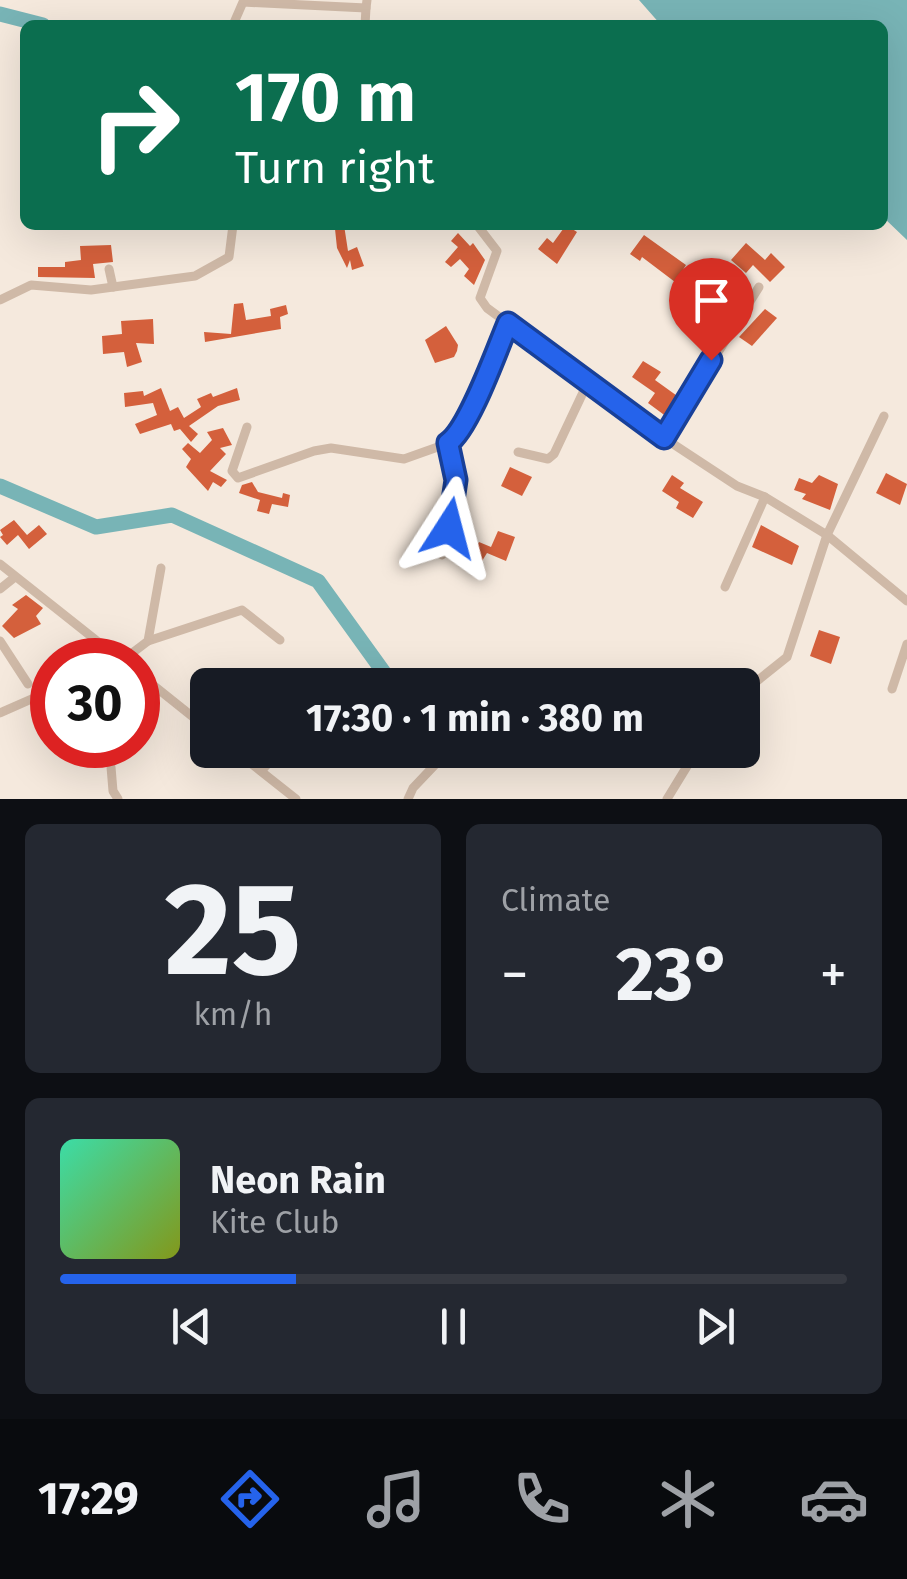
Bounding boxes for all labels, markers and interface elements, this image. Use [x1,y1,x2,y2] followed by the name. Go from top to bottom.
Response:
[235,56,416,140] text: 170 m
[70,60,200,190] icon: right
[235,141,434,195] text: Turn right
[669,258,754,361] pin
[684,273,739,328] icon: arrive
[397,476,501,580] position arrow
[30,638,160,768] speed limit sign: 30
[306,695,644,741] text: 17:30 · 1 min · 380 m
[165,852,301,1008] text: 25
[501,881,610,919] text: Climate
[616,930,732,1020] text: 23°
[501,942,529,1008] text: −
[820,942,847,1008] text: +
[193,995,273,1033] text: km/h
[210,1157,386,1203] text: Neon Rain
[210,1203,339,1241] text: Kite Club
[164,1299,219,1354] icon: previous
[426,1299,481,1354] icon: pause
[688,1299,743,1354] icon: next
[215,1464,285,1534] icon: directions
[361,1464,431,1534] icon: music
[507,1464,577,1534] icon: phone
[653,1464,723,1534] icon: climate
[799,1464,869,1534] icon: car
[38,1472,139,1526] text: 17:29

